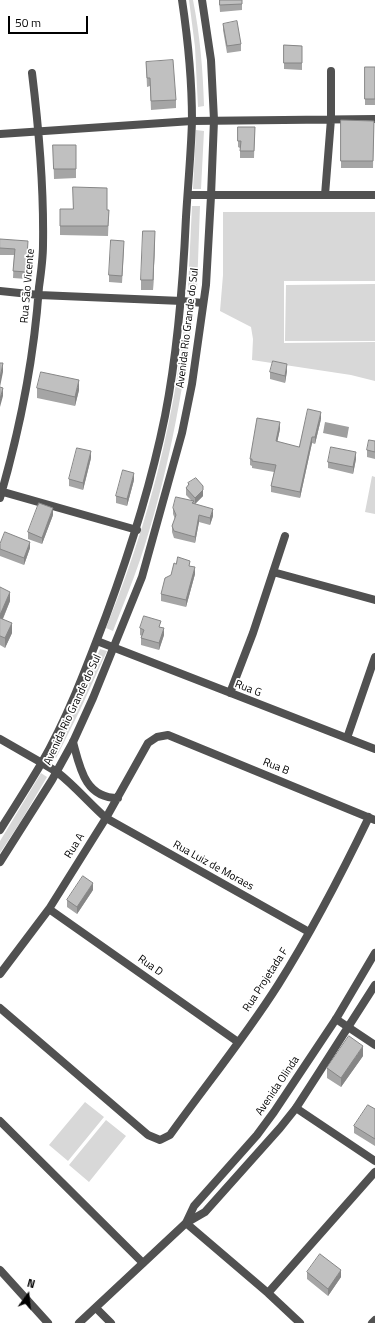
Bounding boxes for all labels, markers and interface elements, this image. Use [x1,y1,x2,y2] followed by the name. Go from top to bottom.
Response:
[10,8,90,34] scale bar
[15,13,41,32] text: 50 m
[18,248,38,324] street label: Rua São Vicente
[174,267,202,389] street label: Avenida Rio Grande do Sul
[41,652,105,768] street label: Avenida Rio Grande do Sul
[233,678,263,700] street label: Rua G
[261,756,291,778] street label: Rua B
[62,831,88,861] street label: Rua A
[170,838,256,894] street label: Rua Luiz de Moraes
[240,946,292,1014] street label: Rua Projetada F
[135,953,165,979] street label: Rua D
[253,1054,303,1118] street label: Avenida Olinda
[8,1275,48,1315] north arrow
[25,1275,37,1292] text: N

